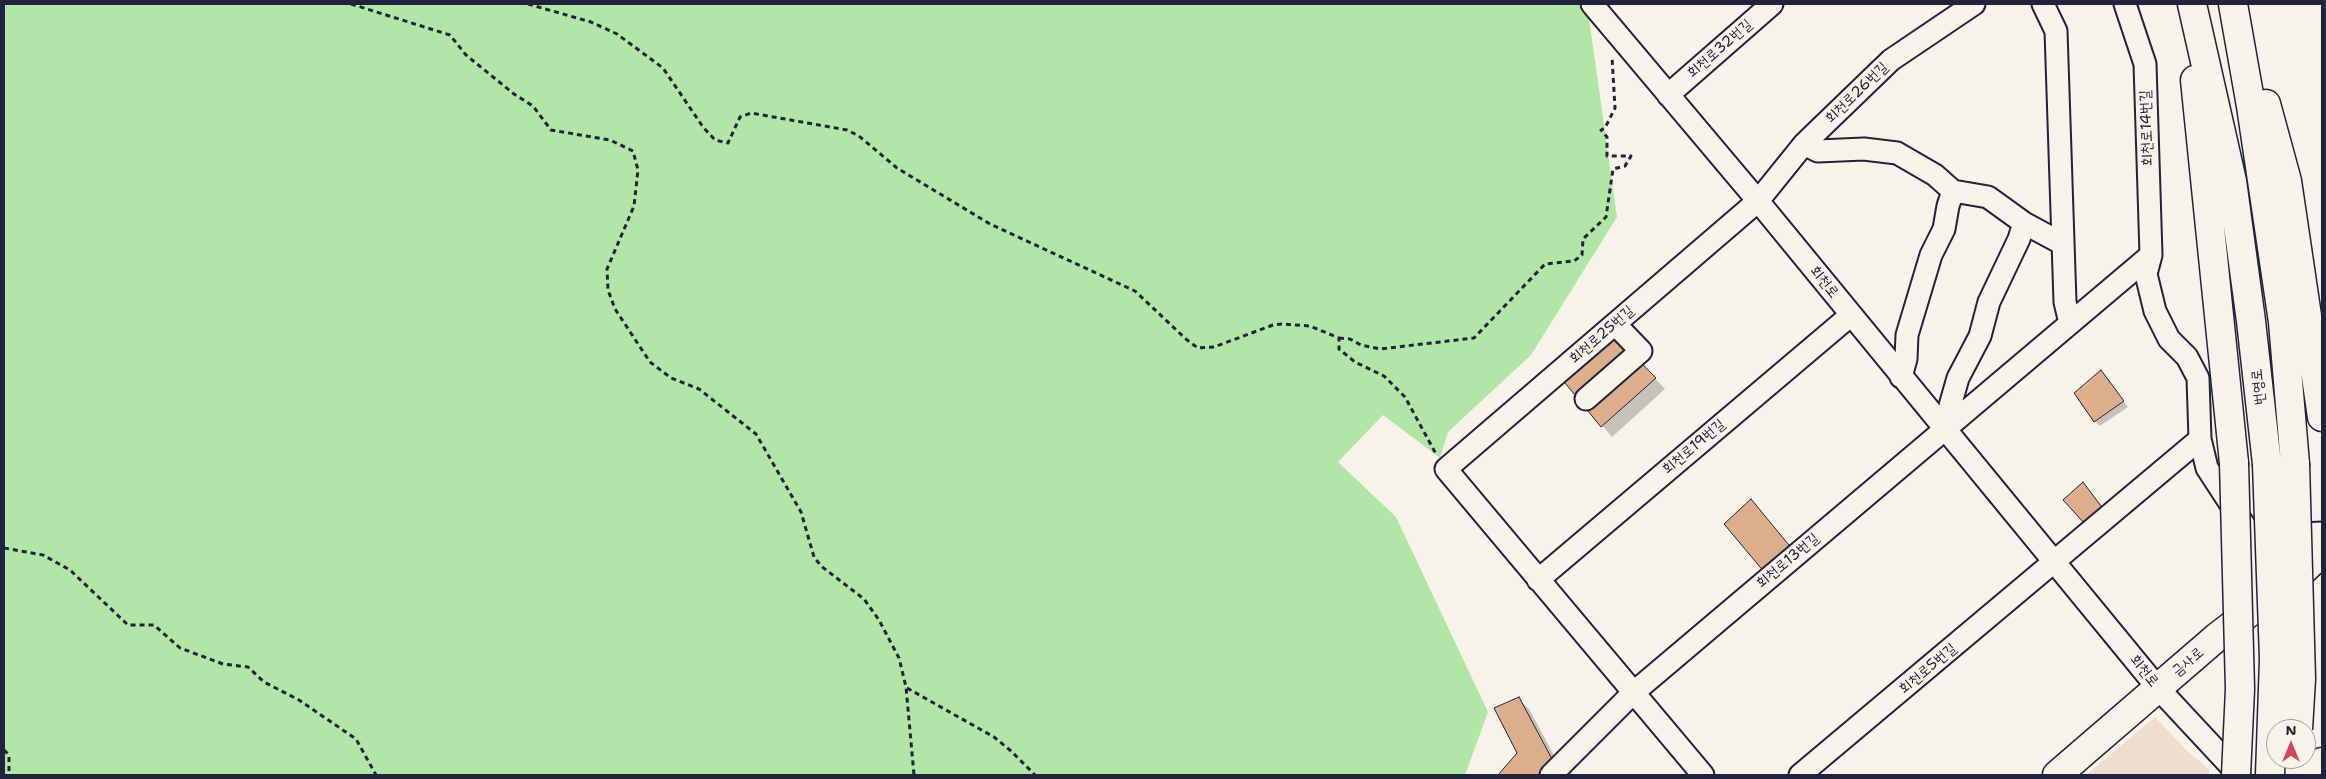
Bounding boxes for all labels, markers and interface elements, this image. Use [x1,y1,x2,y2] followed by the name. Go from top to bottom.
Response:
[1684,16,1756,82] street label: 회천로32번길
[1822,58,1892,128] street label: 회천로26번길
[2137,89,2157,167] street label: 회천로14번길
[1806,262,1842,302] street label: 회천로
[1566,302,1638,368] street label: 회천로25번길
[2248,368,2270,406] street label: 번영로
[1659,416,1729,478] street label: 회천로19번길
[1753,530,1823,592] street label: 회천로13번길
[1896,640,1960,698] street label: 회천로5번길
[2168,643,2208,681] street label: 금사로
[2126,651,2162,691] street label: 회천로
[2266,719,2316,769] north arrow
[2285,721,2297,739] text: N

